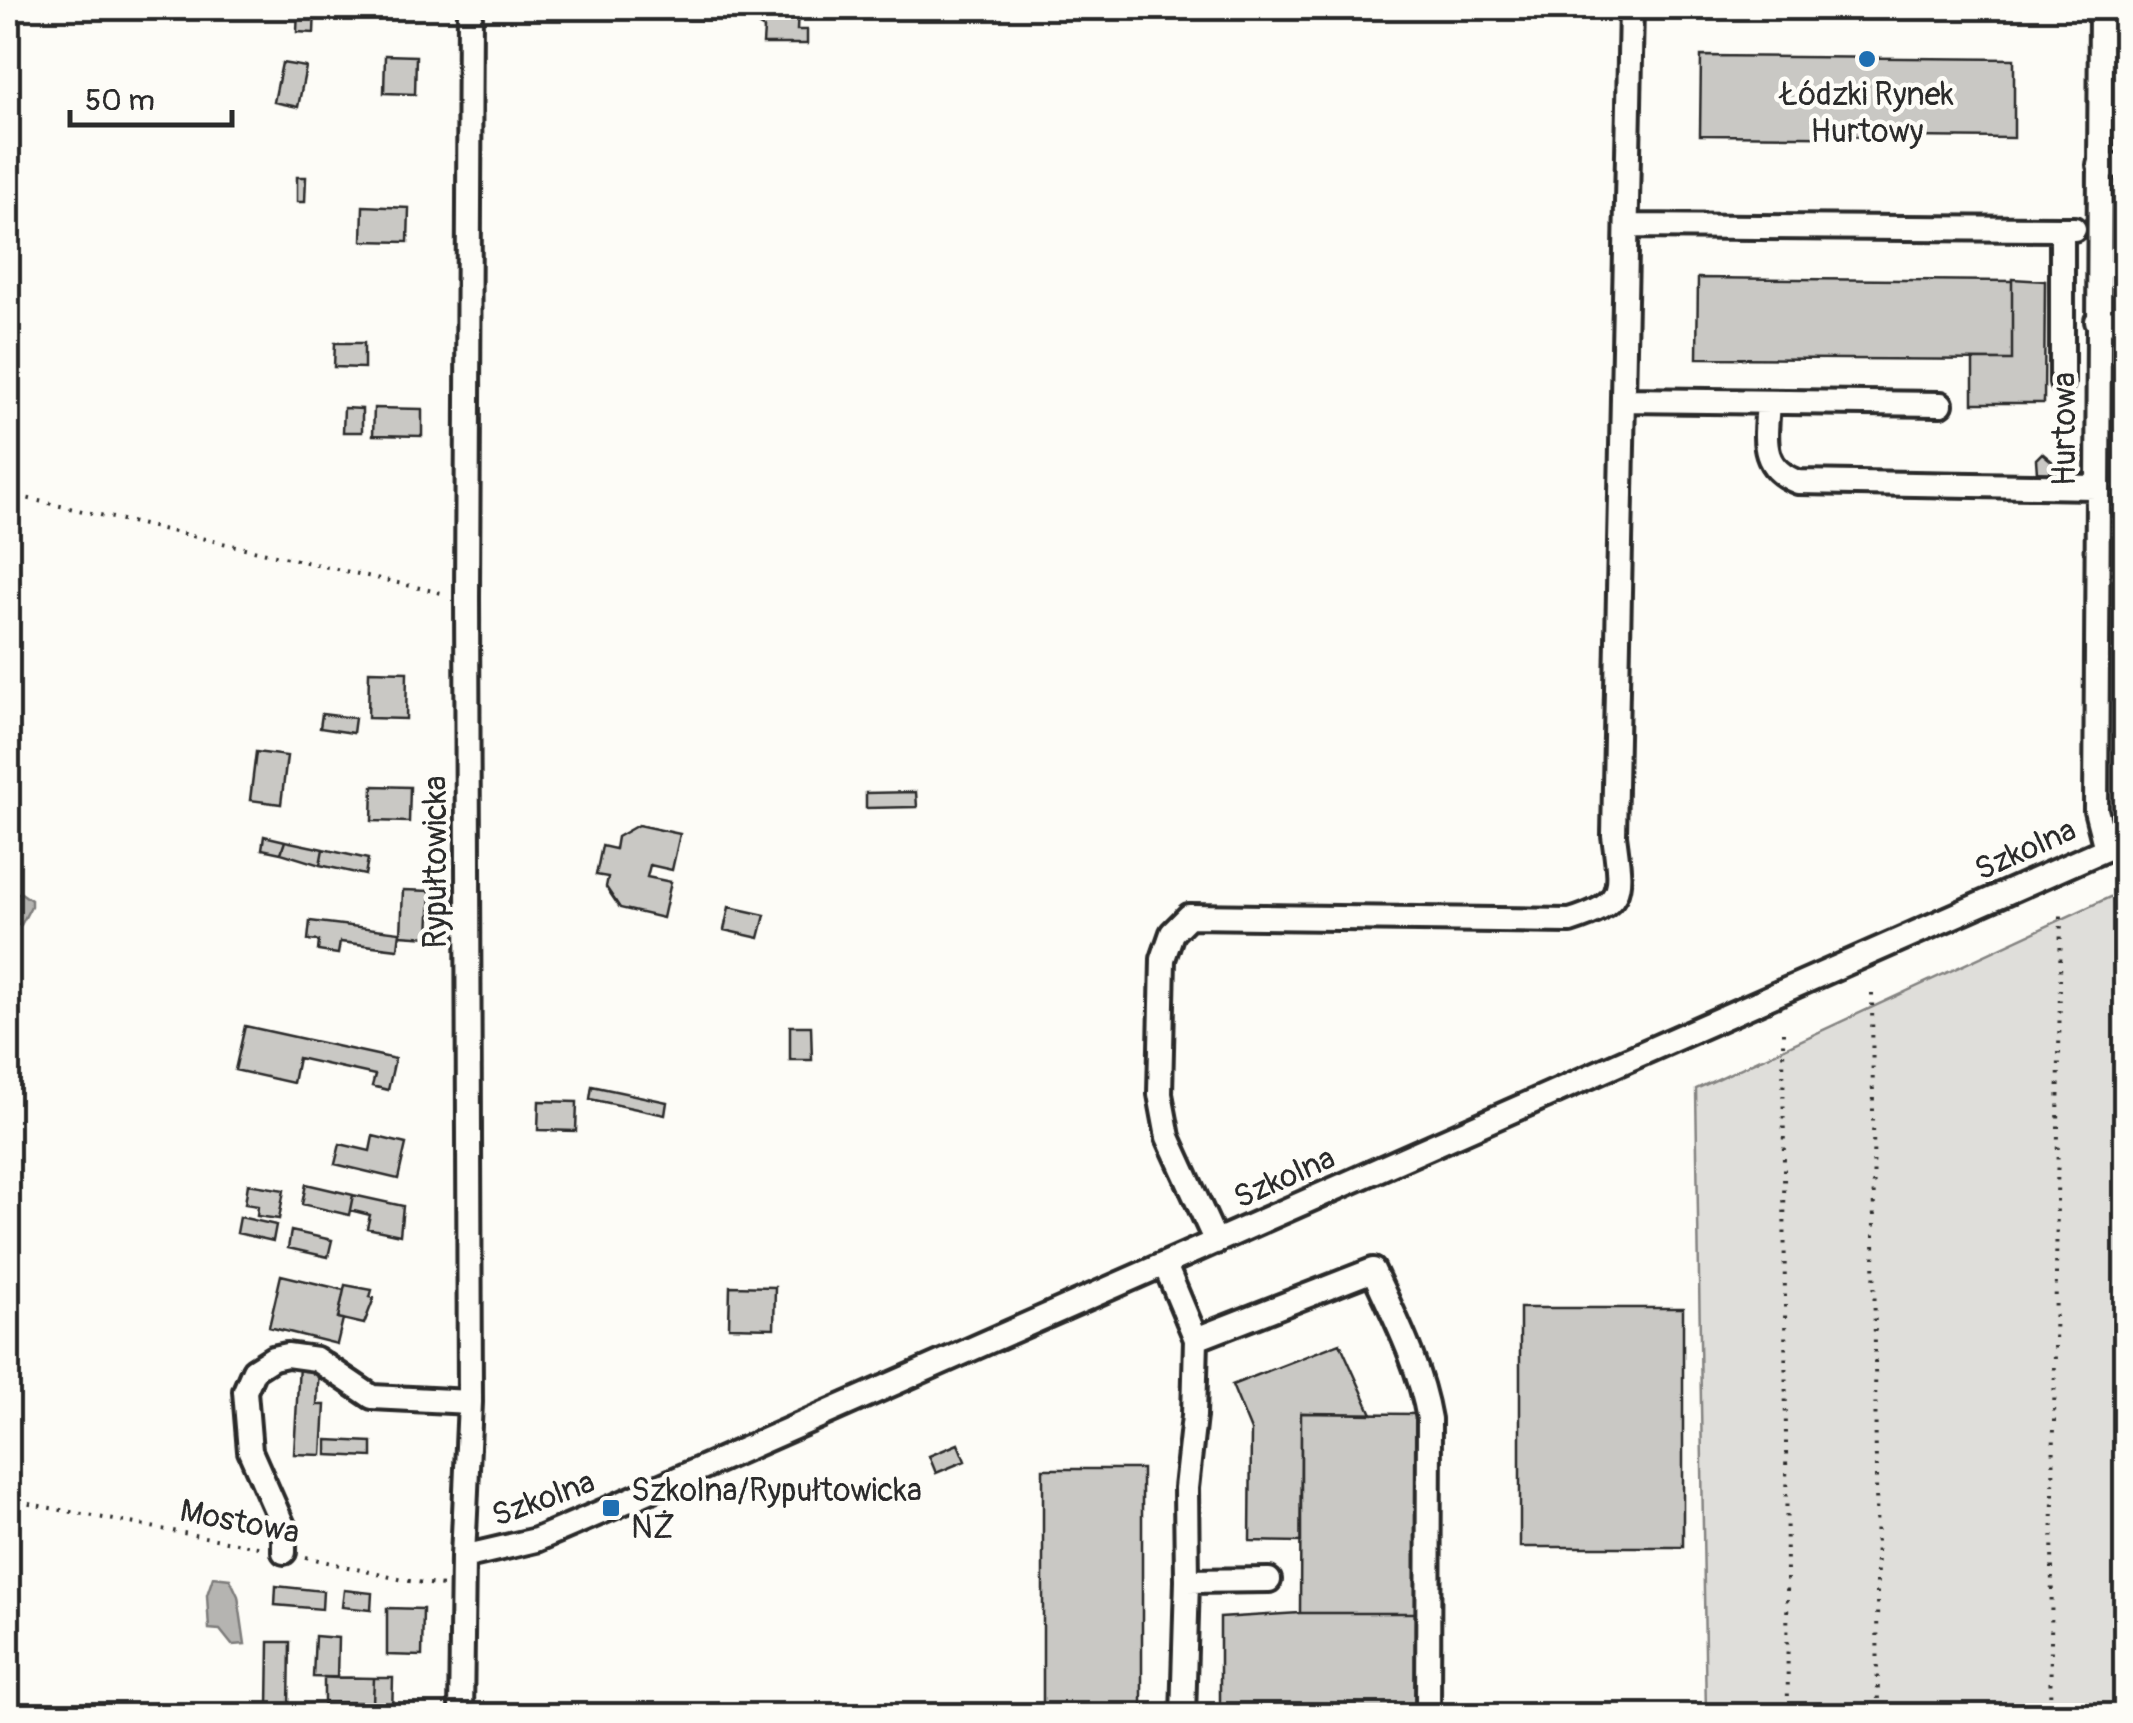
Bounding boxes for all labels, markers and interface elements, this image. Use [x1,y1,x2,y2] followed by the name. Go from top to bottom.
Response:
[1856,48,1878,70] marker: Łódzki Rynek Hurtowy
[70,65,232,127] scale bar
[1778,75,1954,152] place label: Łódzki Rynek Hurtowy
[85,82,155,119] text: 50 m
[2045,372,2085,486] street label: Hurtowa
[416,776,456,948] street label: Rypułtowicka
[1969,810,2082,890] street label: Szkolna
[1228,1138,1341,1218] street label: Szkolna
[486,1462,600,1536] street label: Szkolna
[631,1471,922,1548] place label: Szkolna/Rypułtowicka NŻ
[177,1491,303,1553] street label: Mostowa
[600,1497,622,1519] marker: Szkolna/Rypułtowicka NŻ

